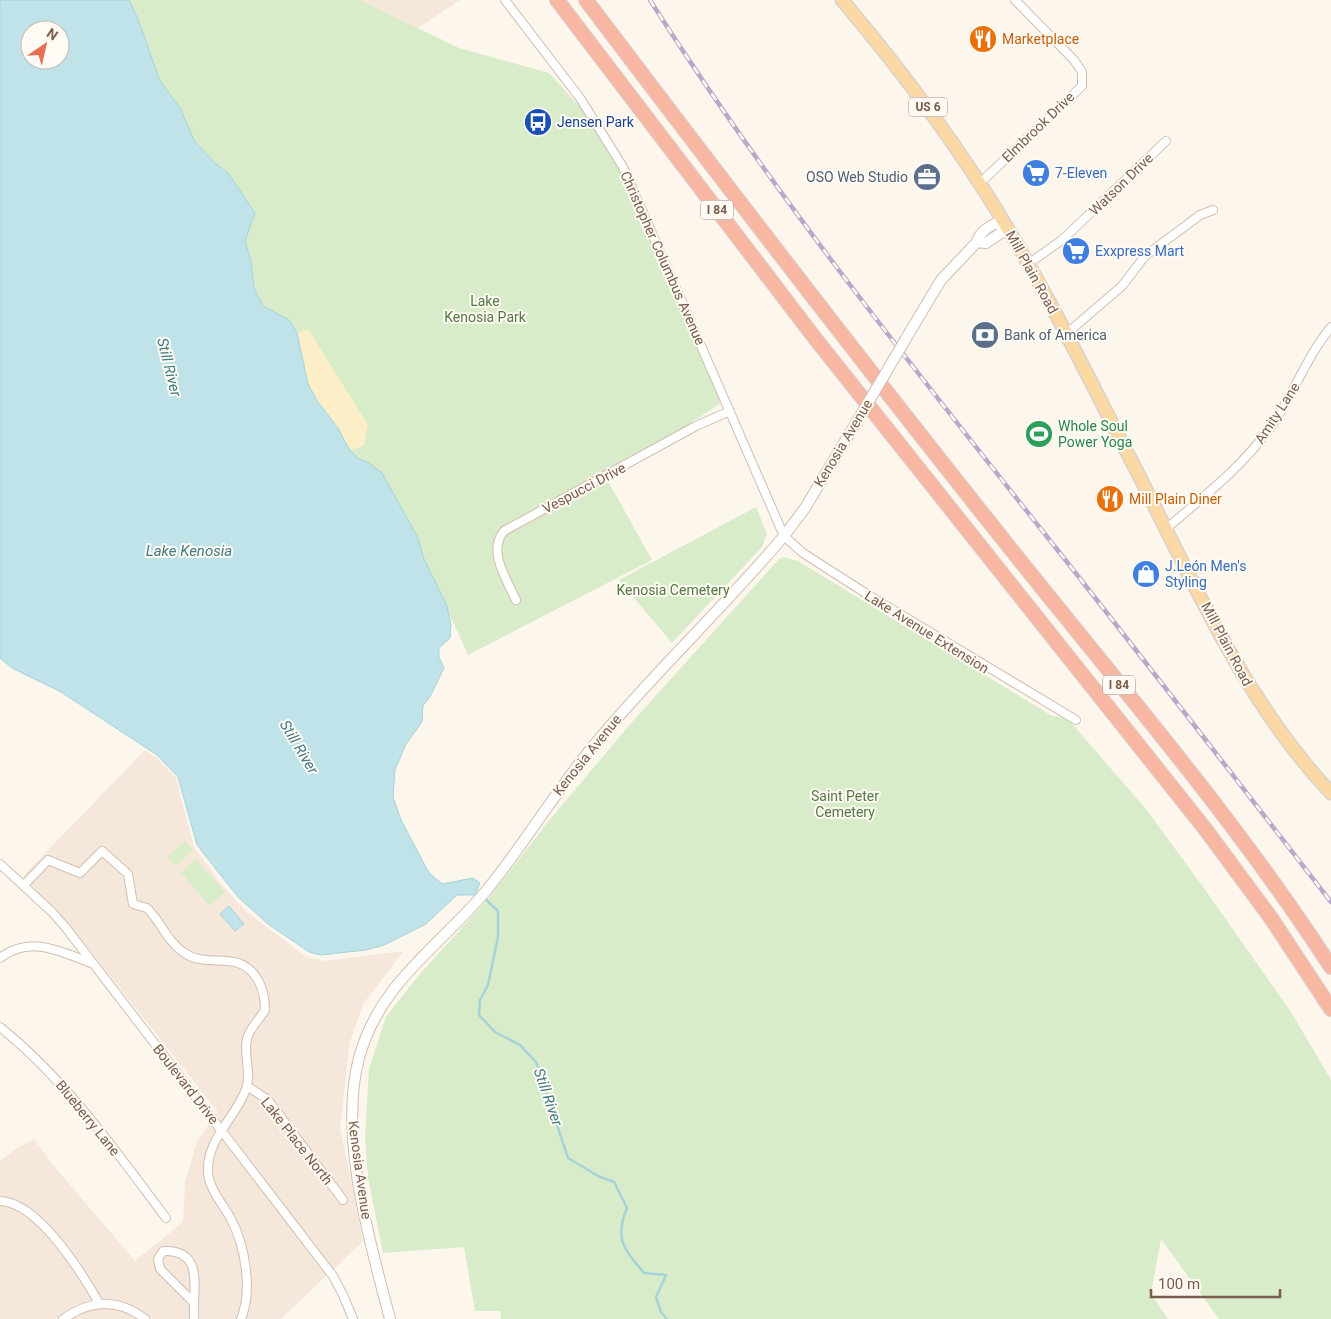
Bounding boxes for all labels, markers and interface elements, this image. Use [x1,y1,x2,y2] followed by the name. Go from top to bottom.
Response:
[20,20,70,70] north arrow
[968,24,998,54] restaurant icon: Marketplace
[44,25,61,44] text: N
[1002,31,1079,47] place label: Marketplace
[999,89,1077,165] street label: Elmbrook Drive
[909,98,947,116] road number: US 6
[523,107,553,137] bus stop icon: Jensen Park
[557,114,635,130] place label: Jensen Park
[1086,150,1156,218] street label: Watson Drive
[1021,158,1051,188] supermarket icon: 7-Eleven
[912,162,942,192] office icon: OSO Web Studio
[1055,165,1107,181] place label: 7-Eleven
[617,169,709,347] street label: Christopher Columbus Avenue
[806,169,908,185] place label: OSO Web Studio
[701,200,733,220] road number: I 84
[1003,228,1061,316] street label: Mill Plain Road
[1061,236,1091,266] supermarket icon: Exxpress Mart
[1095,243,1185,259] place label: Exxpress Mart
[444,293,527,325] park label: Lake Kenosia Park
[970,320,1000,350] bank icon: Bank of America
[1004,327,1107,343] place label: Bank of America
[153,336,185,399] water label: Still River
[1251,379,1303,447] street label: Amity Lane
[811,396,875,490] street label: Kenosia Avenue
[1058,418,1132,450] place label: Whole Soul Power Yoga
[1024,419,1054,449] sports icon: Whole Soul Power Yoga
[540,459,628,517] street label: Vespucci Drive
[1095,484,1125,514] restaurant icon: Mill Plain Diner
[1129,491,1222,507] place label: Mill Plain Diner
[146,542,232,560] water label: Lake Kenosia
[1165,558,1246,590] place label: J.León Men's Styling
[1131,559,1161,589] shop icon: J.León Men's Styling
[616,582,730,598] park label: Kenosia Cemetery
[862,587,992,677] street label: Lake Avenue Extension
[1198,599,1256,689] street label: Mill Plain Road
[1103,676,1135,694] road number: I 84
[550,711,624,799] street label: Kenosia Avenue
[276,717,323,778] water label: Still River
[811,788,879,820] park label: Saint Peter Cemetery
[150,1041,222,1127] street label: Boulevard Drive
[530,1066,567,1129] water label: Still River
[53,1077,123,1159] street label: Blueberry Lane
[258,1094,336,1188] street label: Lake Place North
[345,1120,375,1220] street label: Kenosia Avenue
[1151,1266,1280,1298] scale bar
[1158,1275,1200,1293] text: 100 m

